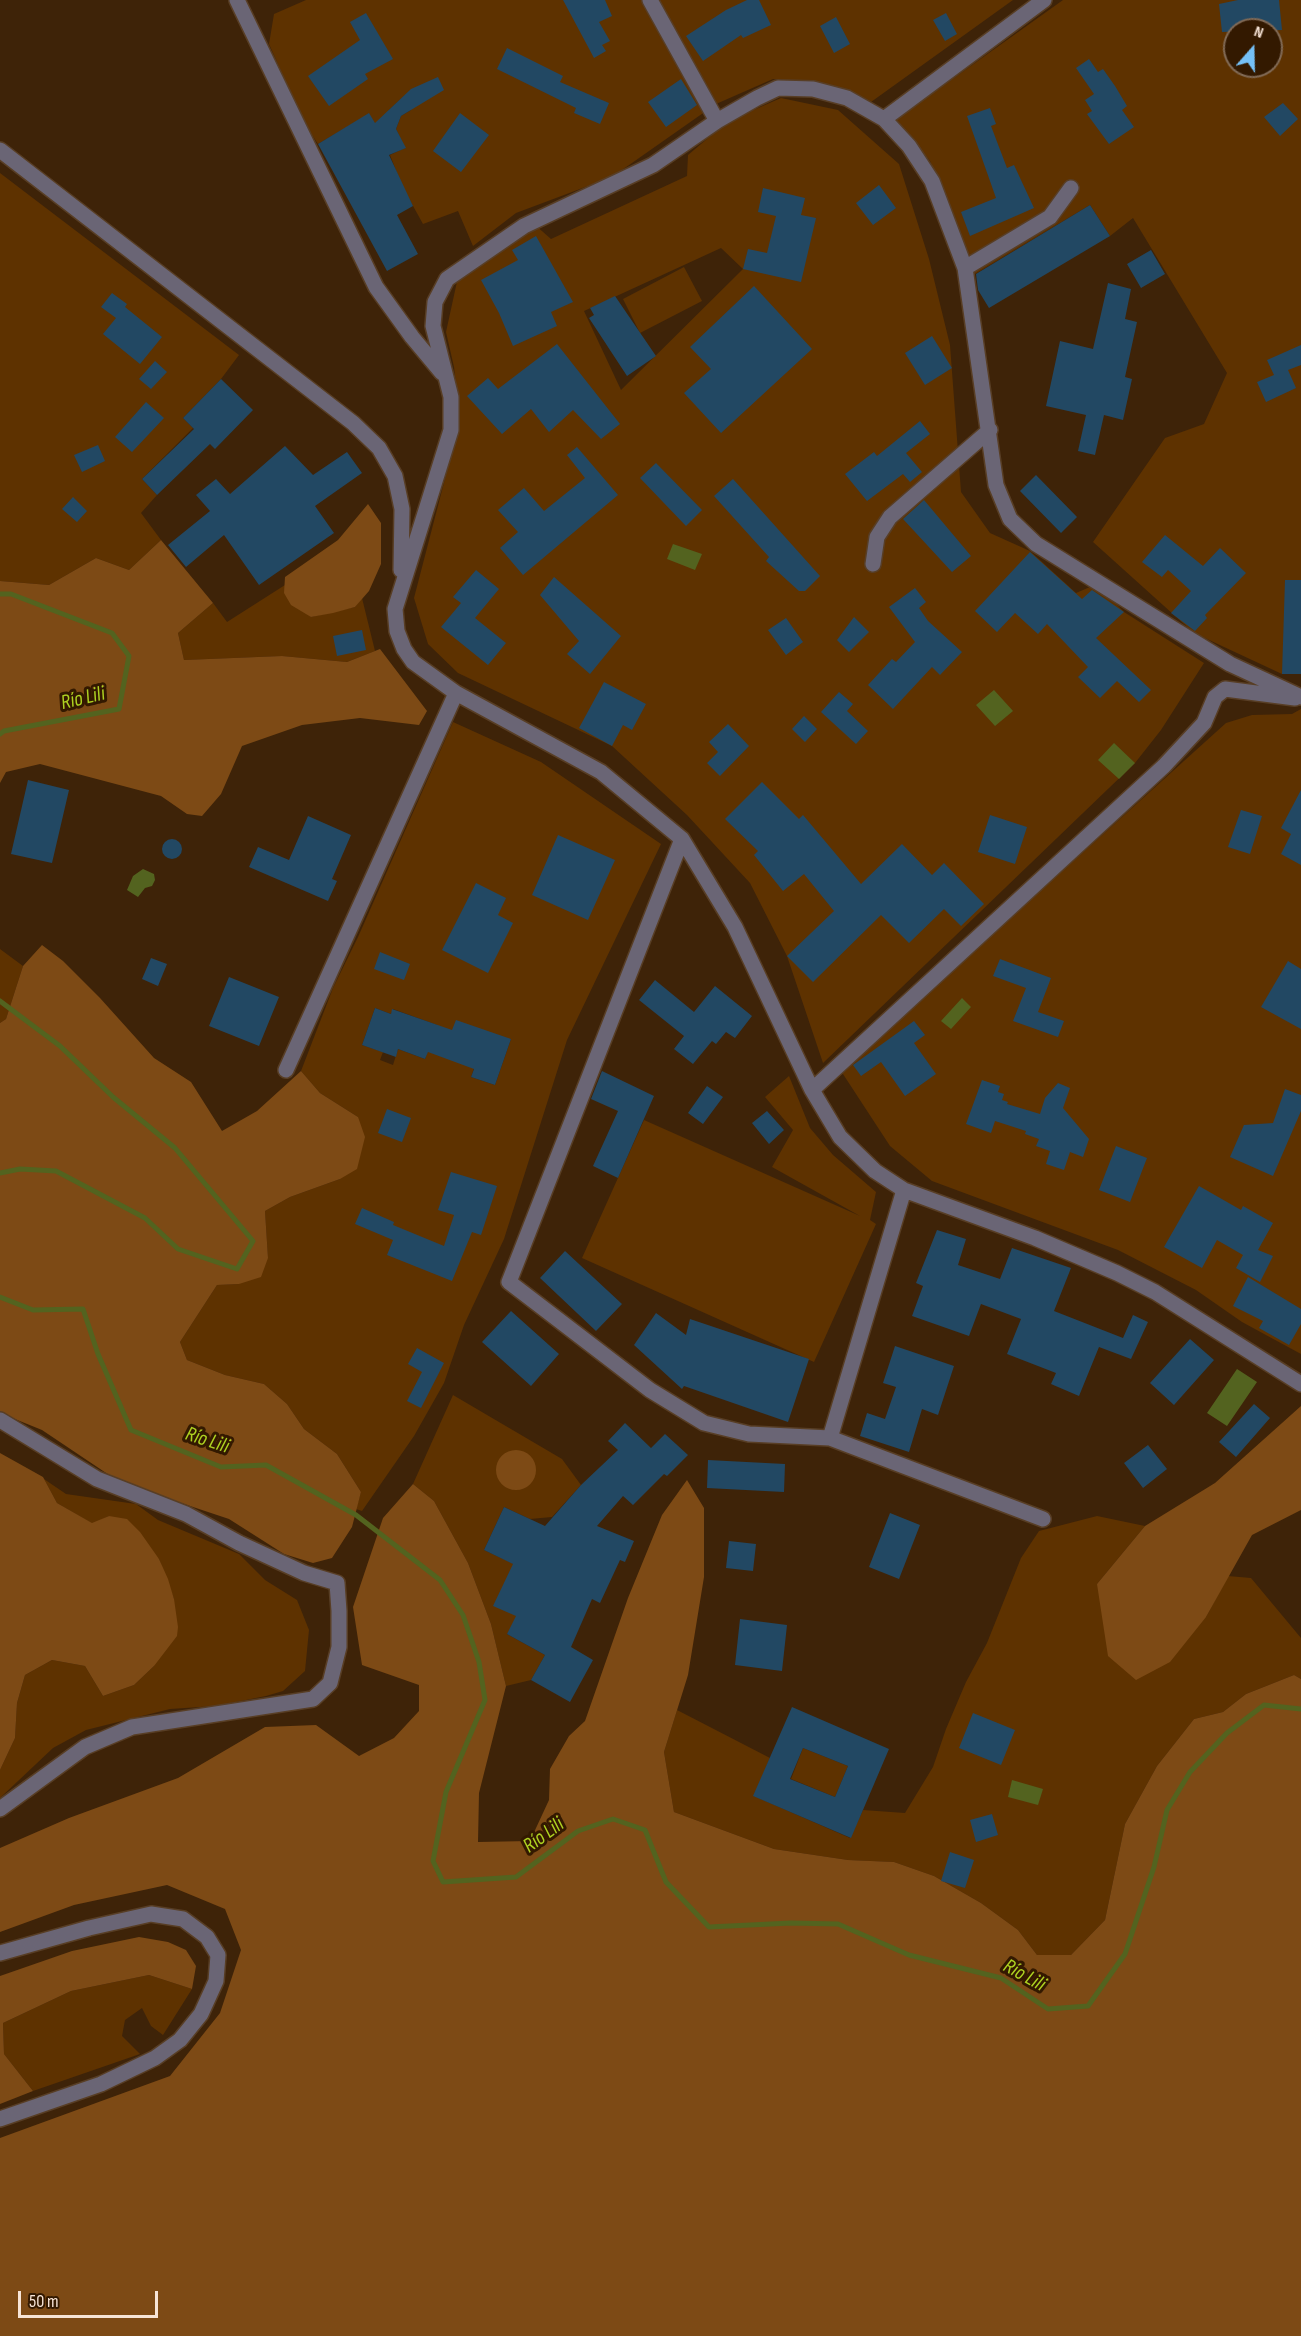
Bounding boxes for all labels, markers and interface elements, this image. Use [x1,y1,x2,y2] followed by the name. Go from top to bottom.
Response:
[1223,18,1283,78] north arrow
[1251,22,1266,43] text: N
[58,682,108,716] water label: Río Lili
[182,1422,232,1460] water label: Río Lili
[519,1813,569,1859] water label: Río Lili
[998,1954,1050,1998] water label: Río Lili
[21,2279,160,2317] scale bar
[29,2291,59,2312] text: 50 m

